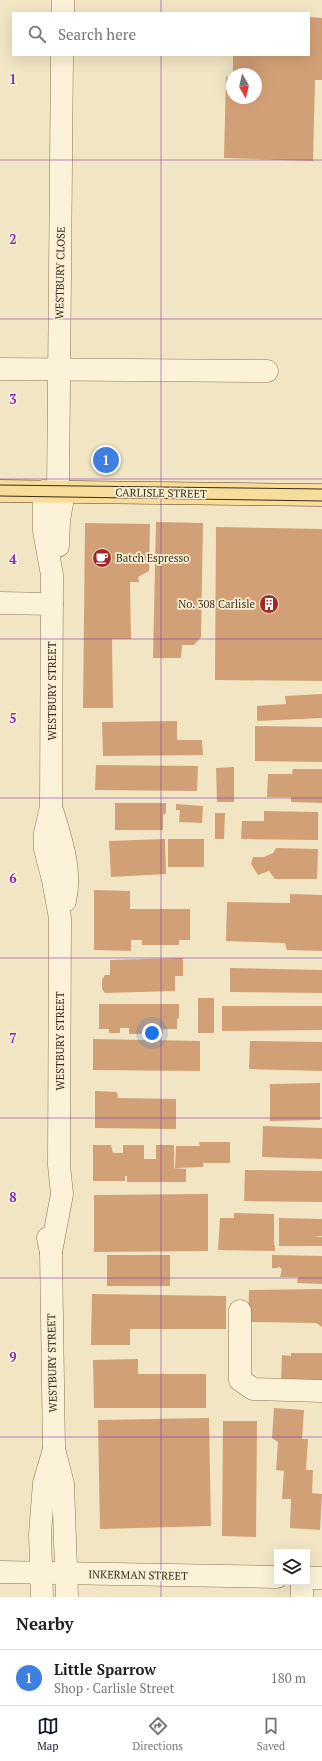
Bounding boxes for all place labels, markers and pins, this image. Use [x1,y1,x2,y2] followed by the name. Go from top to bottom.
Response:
[93,445,119,475] pin: 1
[91,547,113,569] cafe icon: Batch Espresso
[116,551,189,565] place label: Batch Espresso
[258,593,280,615] building icon: No. 308 Carlisle
[178,597,255,611] place label: No. 308 Carlisle

